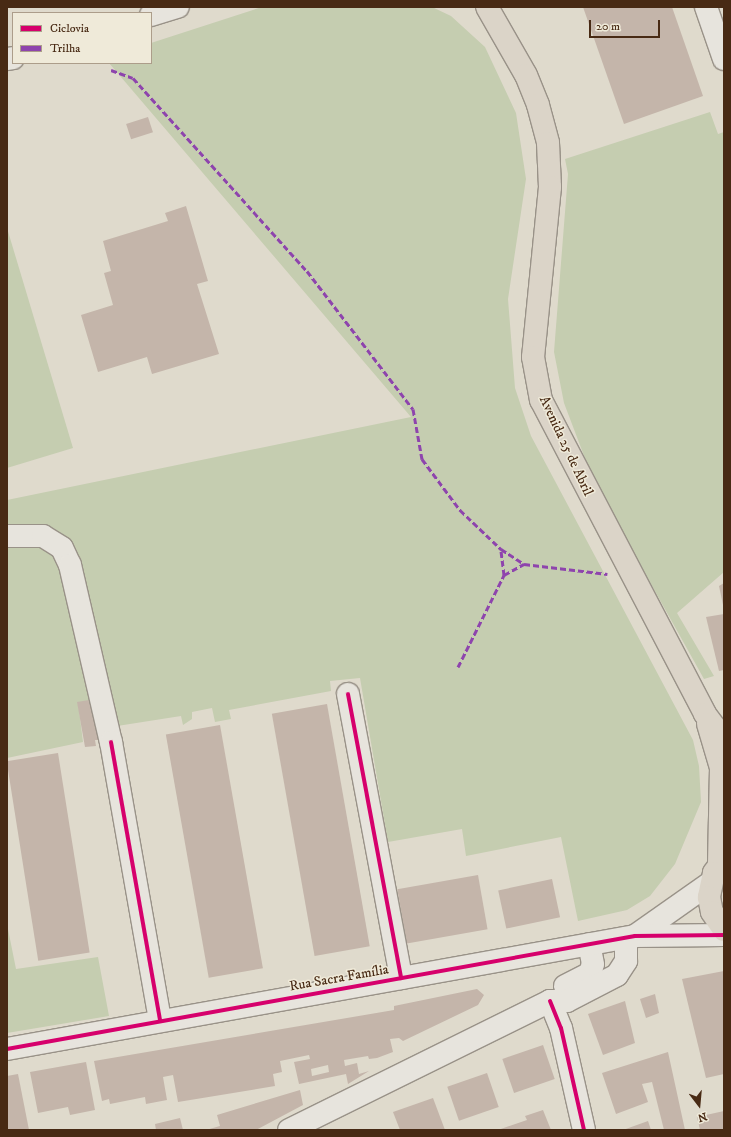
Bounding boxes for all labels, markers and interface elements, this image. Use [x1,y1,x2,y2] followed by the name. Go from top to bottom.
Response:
[12,12,152,64] legend
[591,12,662,38] scale bar
[596,19,620,34] text: 20 m
[50,21,89,36] text: Ciclovia
[50,41,80,56] text: Trilha
[535,393,597,499] street label: Avenida 25 de Abril
[288,961,390,995] street label: Rua Sacra Família
[679,1085,719,1125] north arrow
[696,1109,709,1125] text: N

